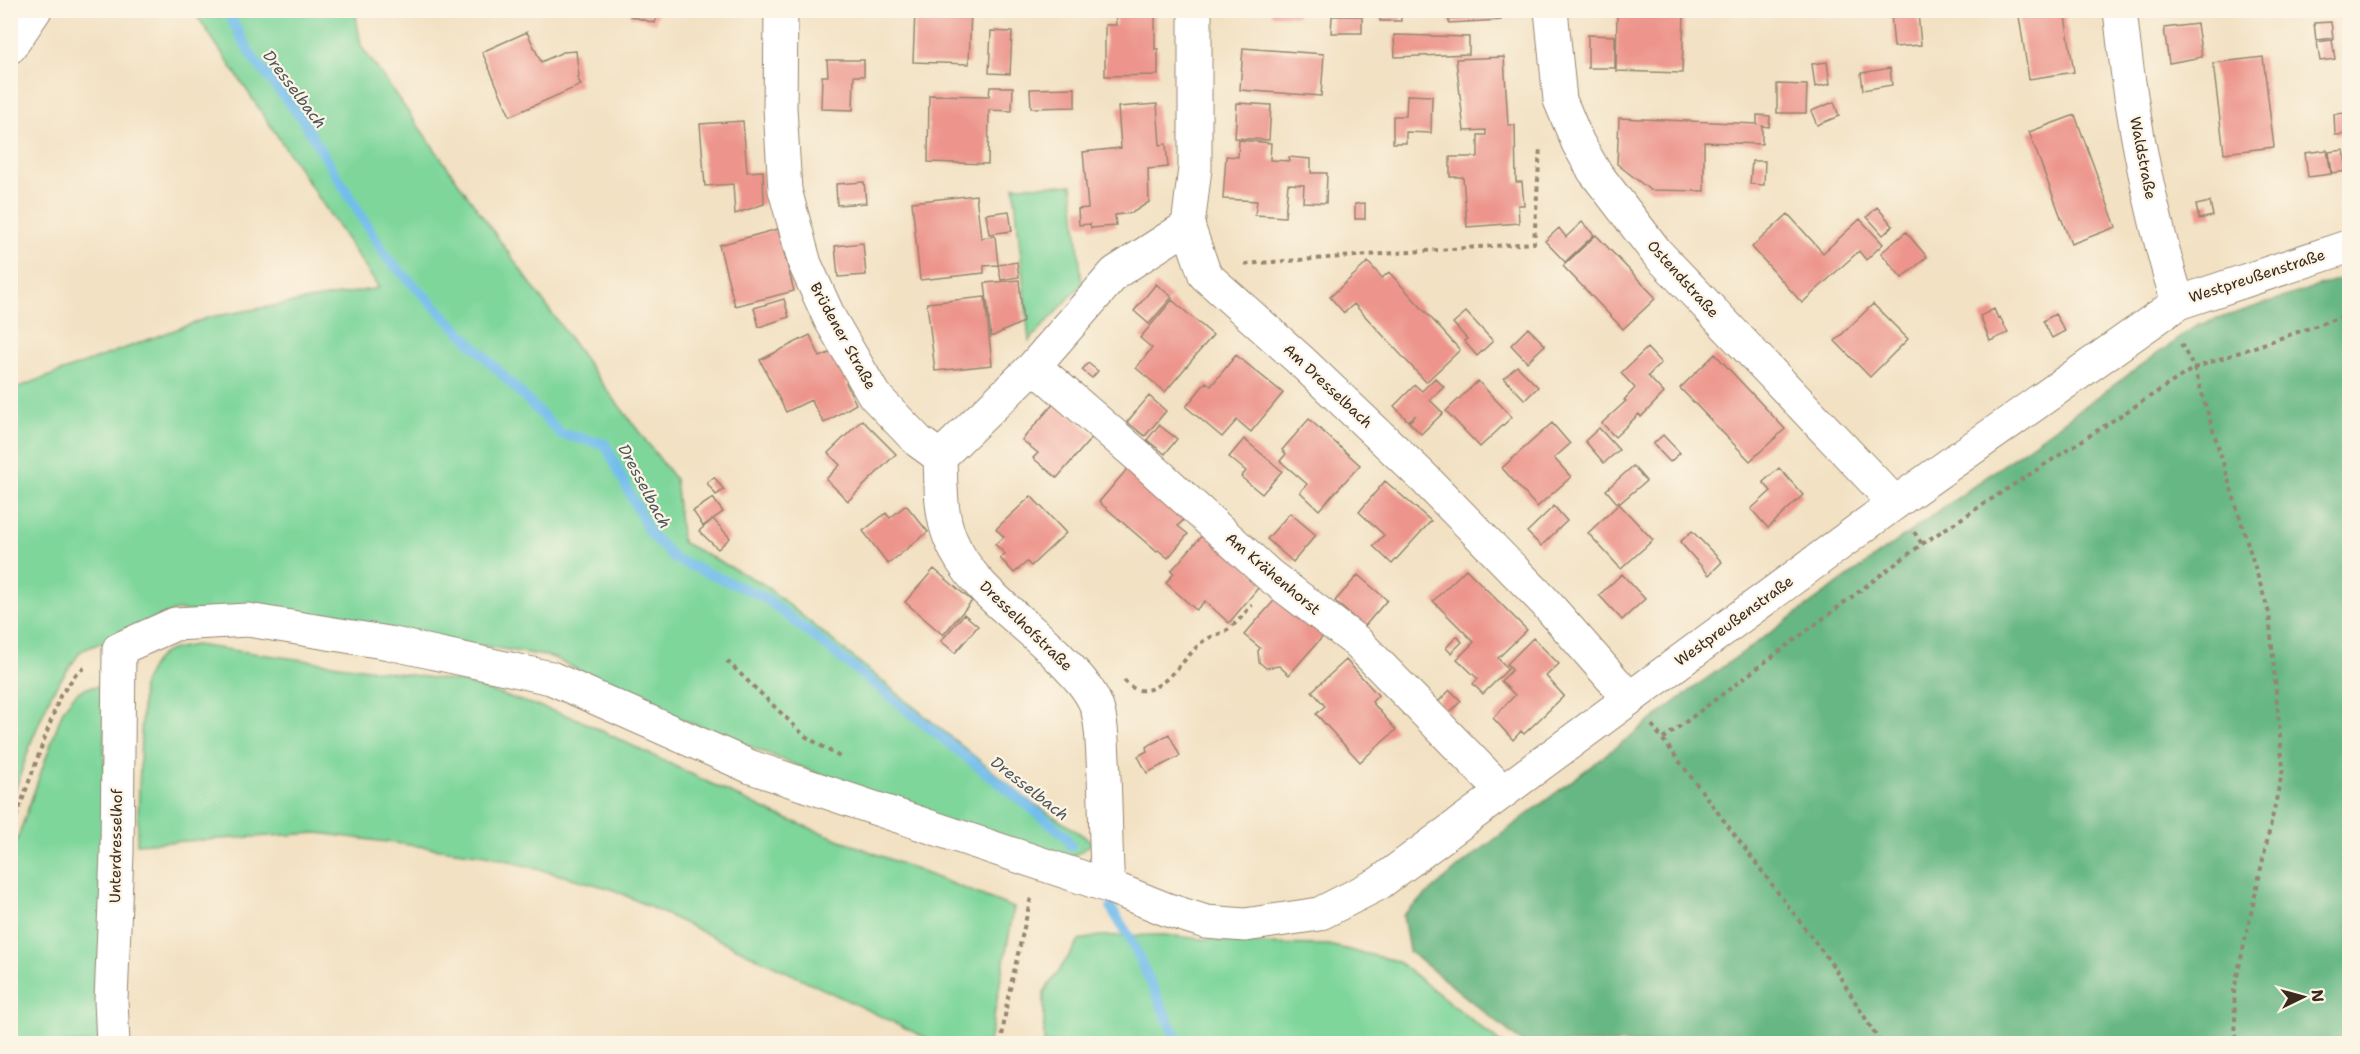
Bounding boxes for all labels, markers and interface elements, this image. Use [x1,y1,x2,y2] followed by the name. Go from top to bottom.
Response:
[258,46,331,133] water label: Dresselbach
[2125,115,2161,201] street label: Waldstraße
[1643,236,1723,322] street label: Ostendstraße
[2186,245,2328,307] street label: Westpreußenstraße
[805,279,881,393] street label: Brüdener Straße
[1279,339,1377,433] street label: Am Dresselbach
[613,440,676,532] water label: Dresselbach
[1221,528,1325,620] street label: Am Krähenhorst
[1671,571,1797,671] street label: Westpreußenstraße
[975,576,1077,676] street label: Dresselhofstraße
[986,751,1073,825] water label: Dresselbach
[105,788,127,903] street label: Unterdresselhof
[2273,967,2333,1027] north arrow
[2306,989,2328,1003] text: N

